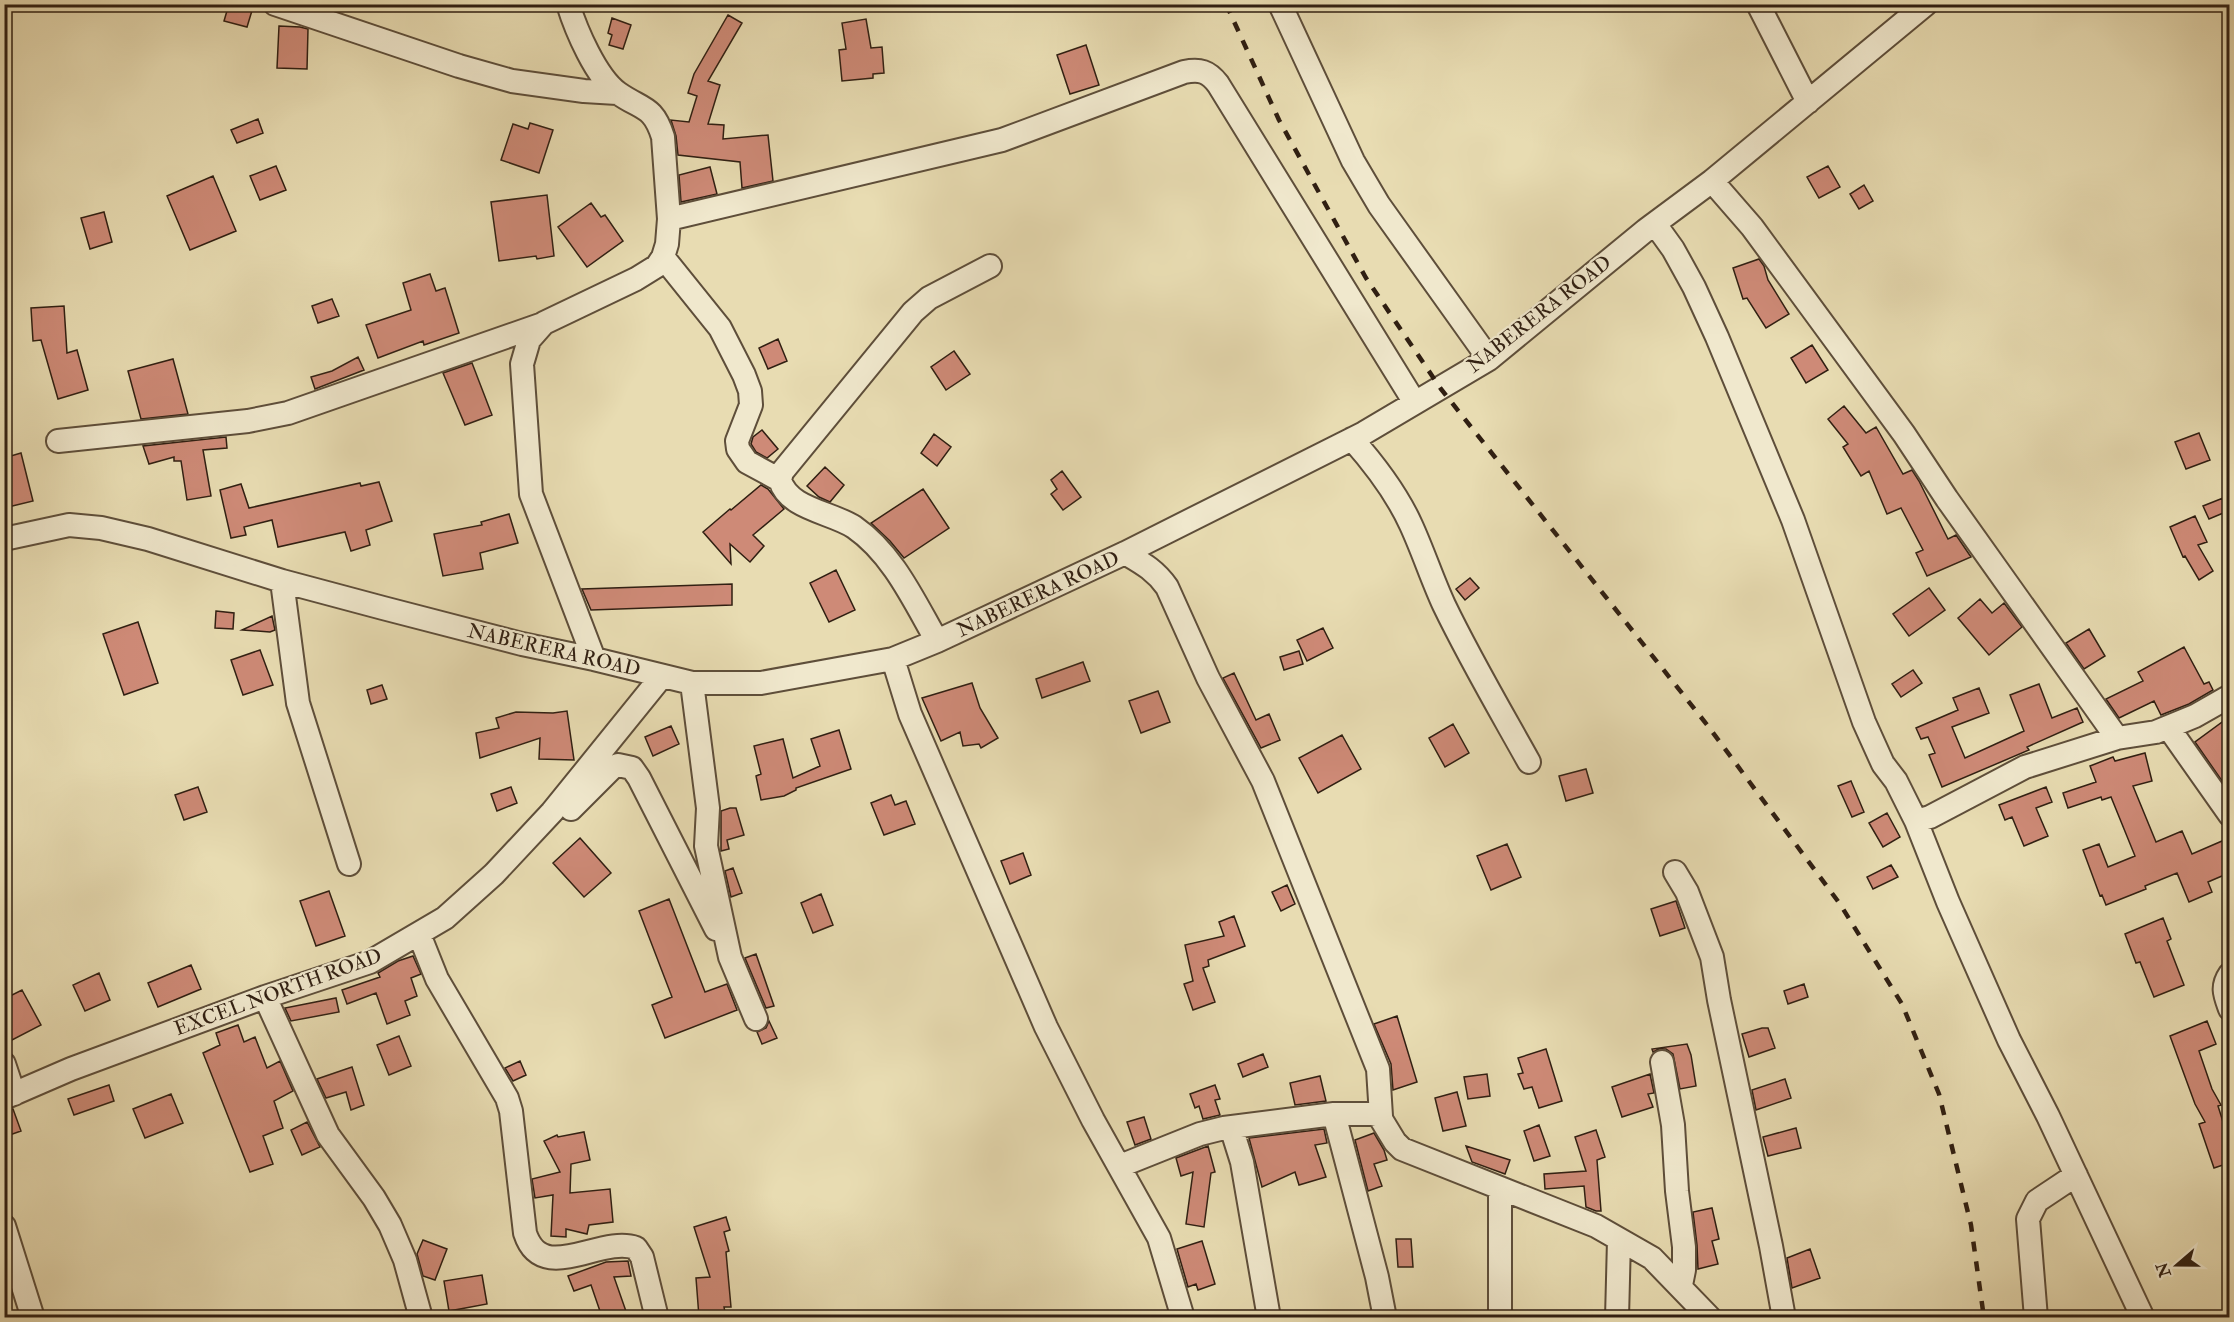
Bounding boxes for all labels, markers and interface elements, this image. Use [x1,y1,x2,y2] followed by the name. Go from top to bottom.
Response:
[1462,250,1616,378] street label: NABERERA ROAD
[953,545,1123,643] street label: NABERERA ROAD
[465,618,643,682] street label: NABERERA ROAD
[171,943,385,1041] street label: EXCEL NORTH ROAD
[2147,1235,2207,1295] north arrow
[2152,1259,2176,1281] text: N

